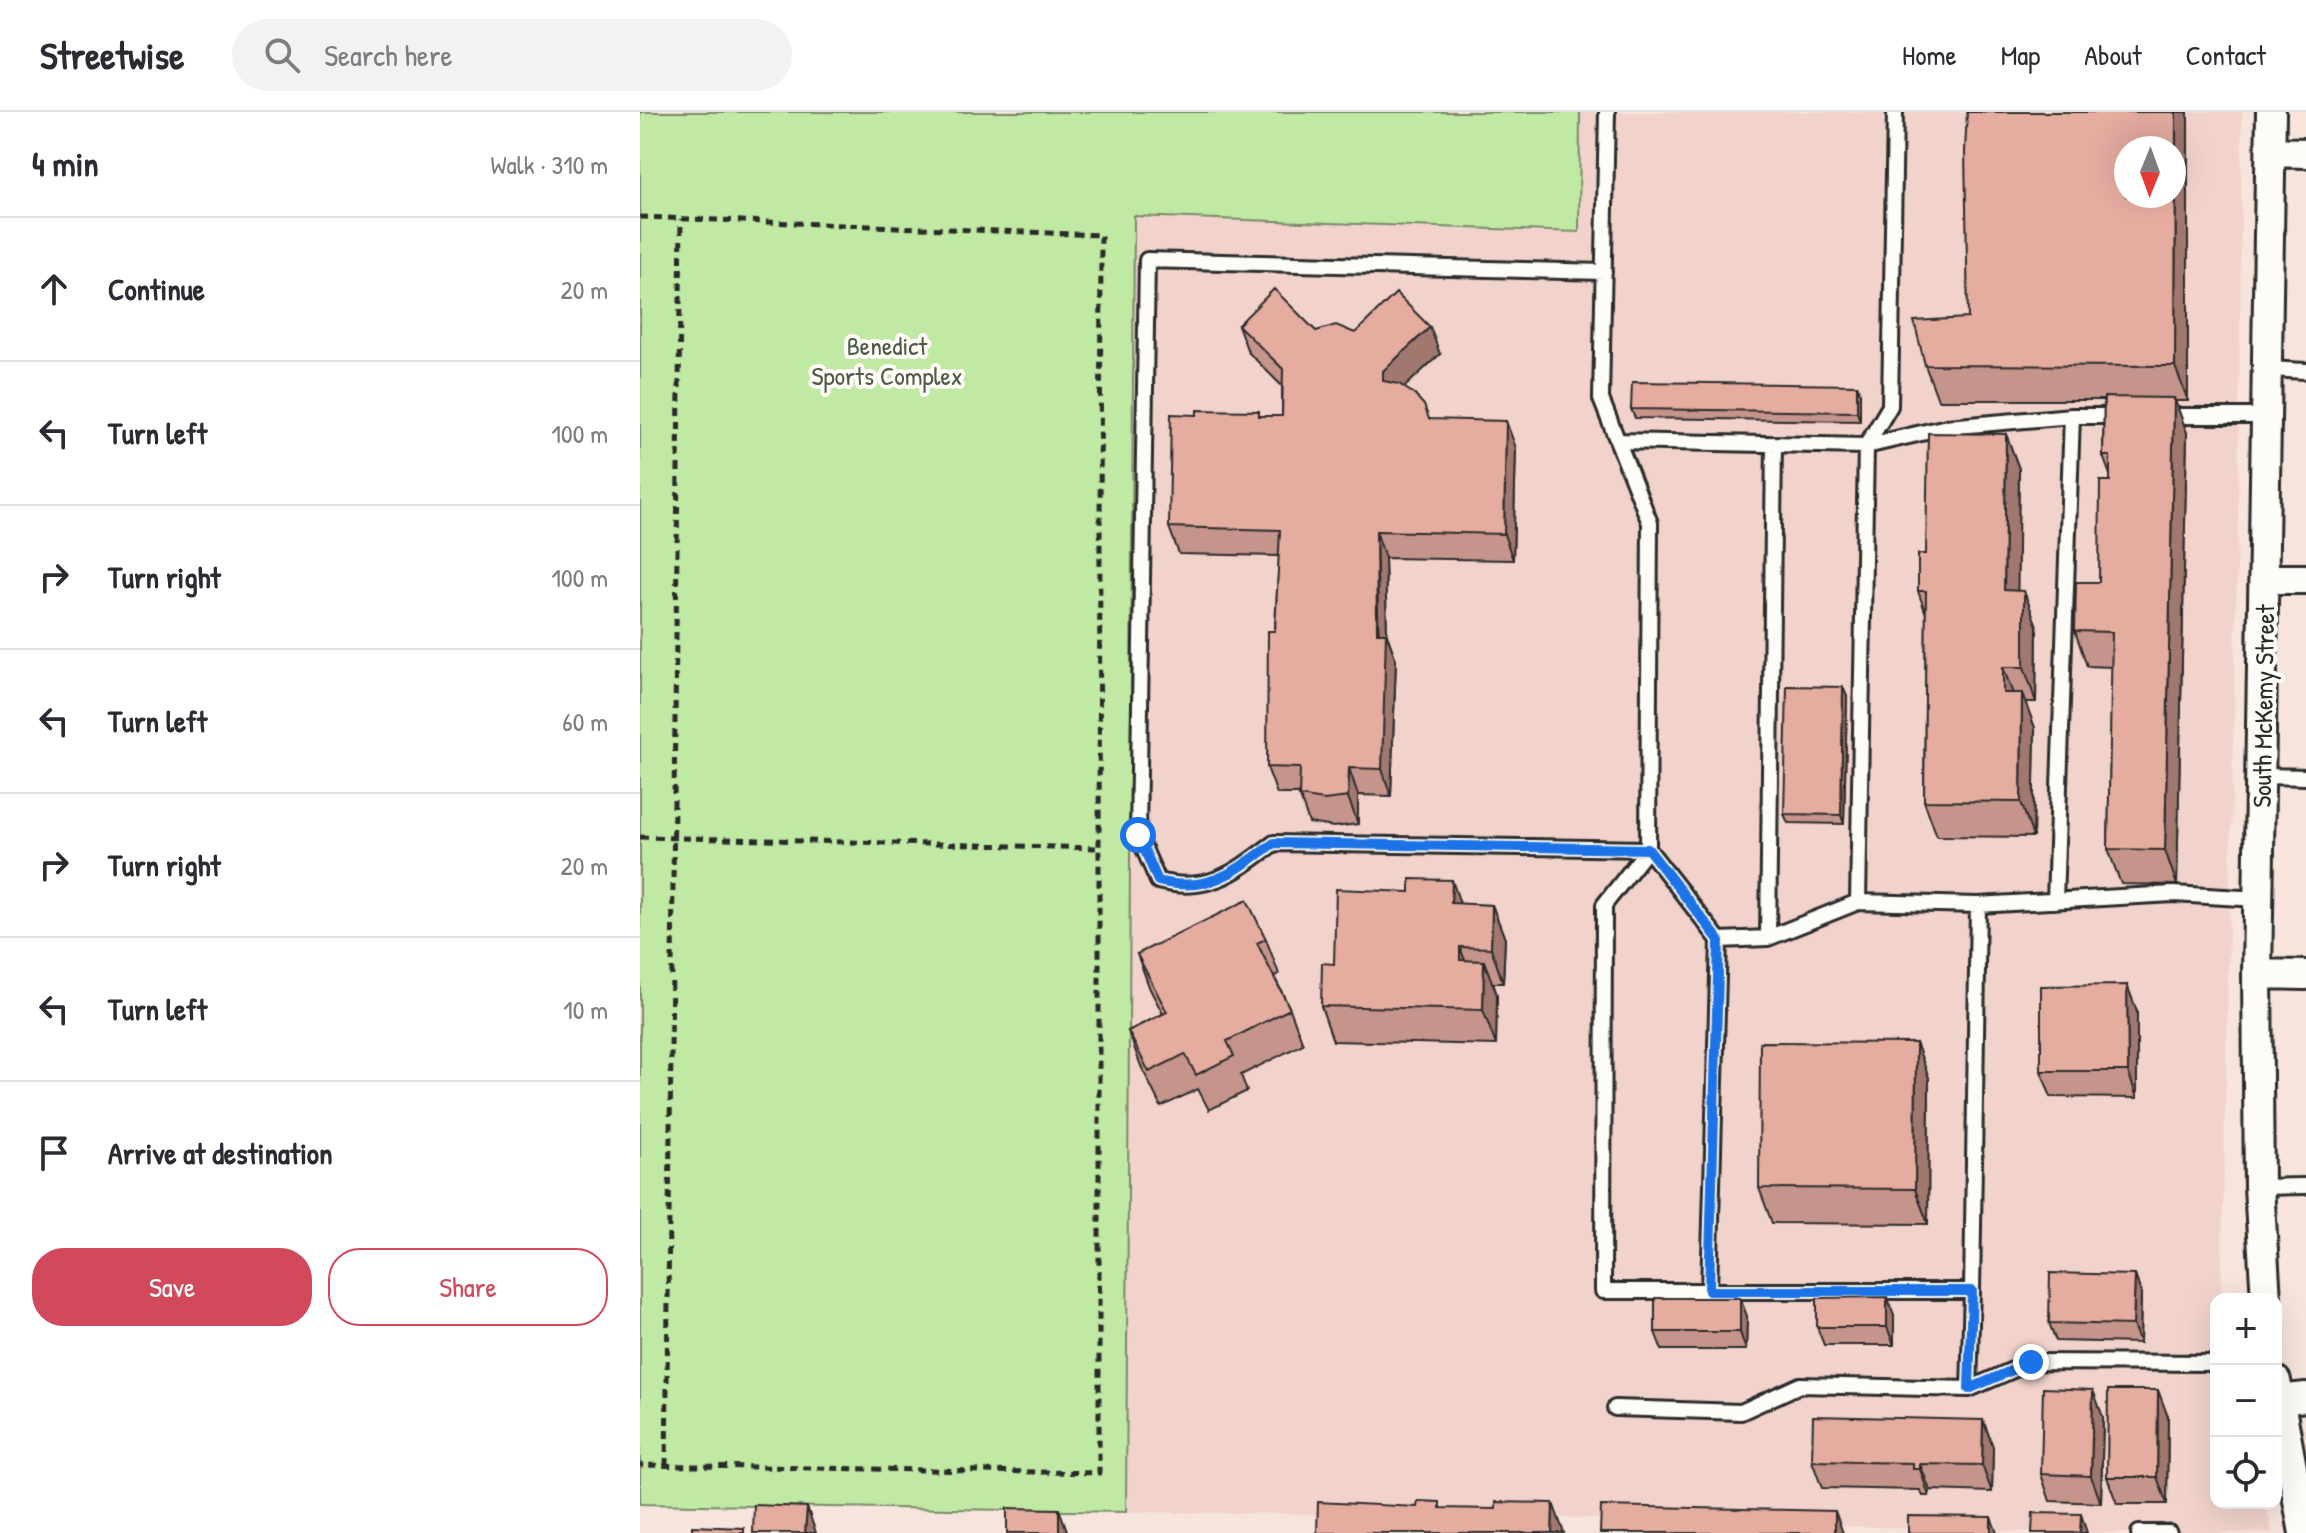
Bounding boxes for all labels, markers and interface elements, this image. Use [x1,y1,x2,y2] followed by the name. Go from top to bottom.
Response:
[232,19,792,91] search box
[40,29,184,81] text: Streetwise
[260,33,304,77] icon: search
[324,35,453,75] text: Search here
[1902,36,1957,74] text: Home
[2001,36,2040,74] text: Map
[2084,36,2142,74] text: About
[2186,36,2266,74] text: Contact
[2114,136,2186,208] north arrow
[32,141,99,187] text: 4 min
[491,147,608,182] text: Walk · 310 m
[32,267,76,311] icon: ahead
[108,269,205,309] text: Continue
[561,272,608,307] text: 20 m
[812,328,962,393] park label: Benedict Sports Complex
[32,411,76,455] icon: left
[108,413,207,453] text: Turn left
[552,416,608,451] text: 100 m
[32,555,76,599] icon: right
[108,557,221,597] text: Turn right
[552,560,608,595] text: 100 m
[2244,603,2282,808] street label: South McKemy Street
[32,699,76,743] icon: left
[108,701,207,741] text: Turn left
[562,704,608,739] text: 60 m
[1120,817,1156,853] route start
[32,843,76,887] icon: right
[108,845,221,885] text: Turn right
[561,848,608,883] text: 20 m
[32,987,76,1031] icon: left
[108,989,207,1029] text: Turn left
[563,992,608,1027] text: 10 m
[32,1131,76,1175] icon: arrive
[108,1133,333,1173] text: Arrive at destination
[32,1248,312,1326] button: Save
[328,1248,608,1326] button: Share
[2210,1293,2282,1509] map controls
[2210,1293,2282,1365] button: +
[2013,1344,2049,1380] route end
[2210,1365,2282,1437] button: −
[2210,1437,2282,1509] button: locate

